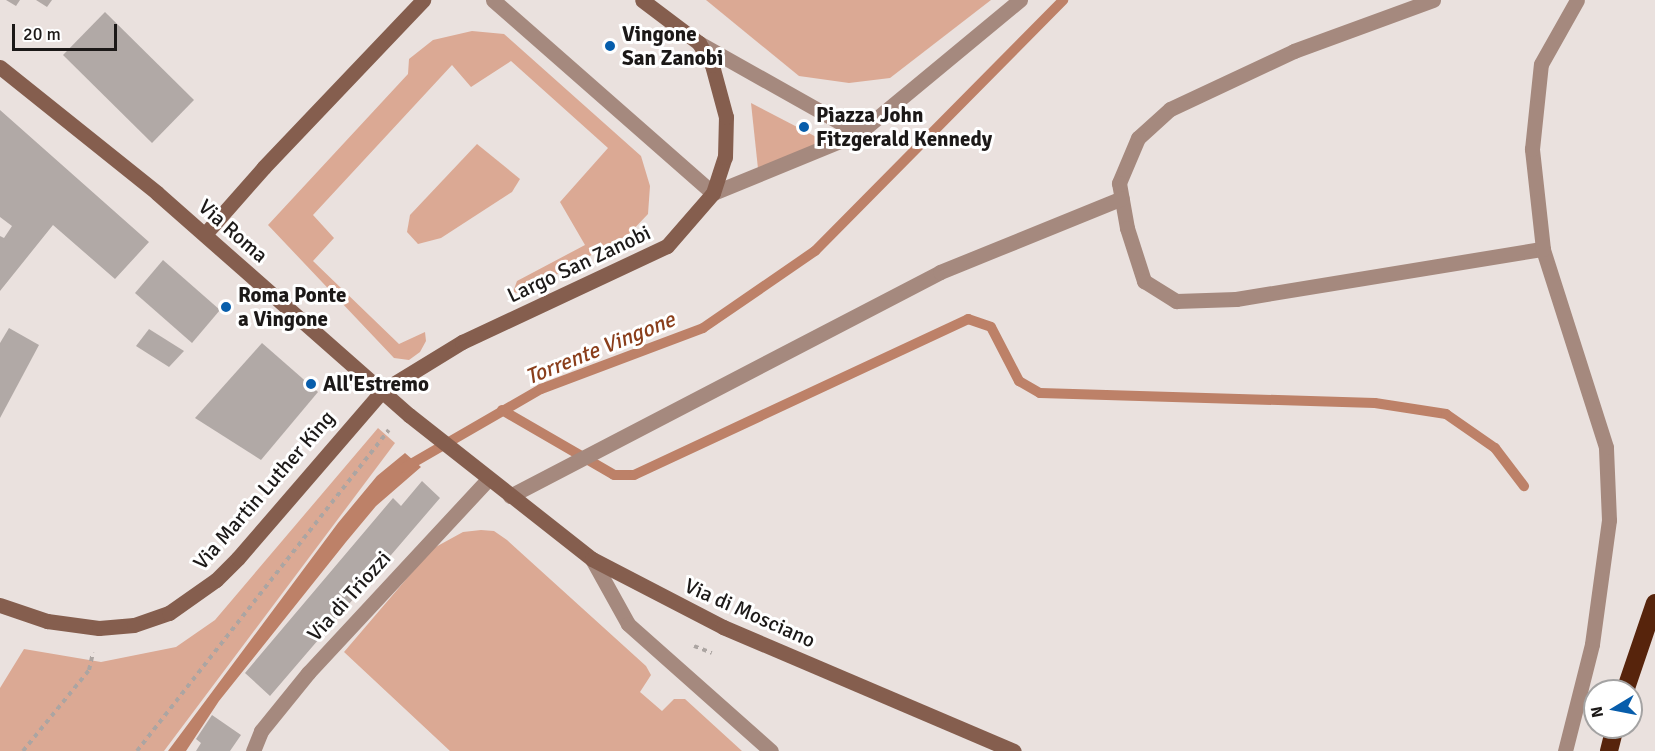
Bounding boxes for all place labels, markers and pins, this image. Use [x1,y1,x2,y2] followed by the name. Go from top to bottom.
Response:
[622,21,723,71] place label: Vingone San Zanobi
[603,39,617,53] marker: Vingone San Zanobi
[816,102,992,152] place label: Piazza John Fitzgerald Kennedy
[797,120,811,134] marker: Piazza John Fitzgerald Kennedy
[238,282,346,332] place label: Roma Ponte a Vingone
[219,300,233,314] marker: Roma Ponte a Vingone
[323,371,429,397] place label: All'Estremo
[304,377,318,391] marker: All'Estremo

